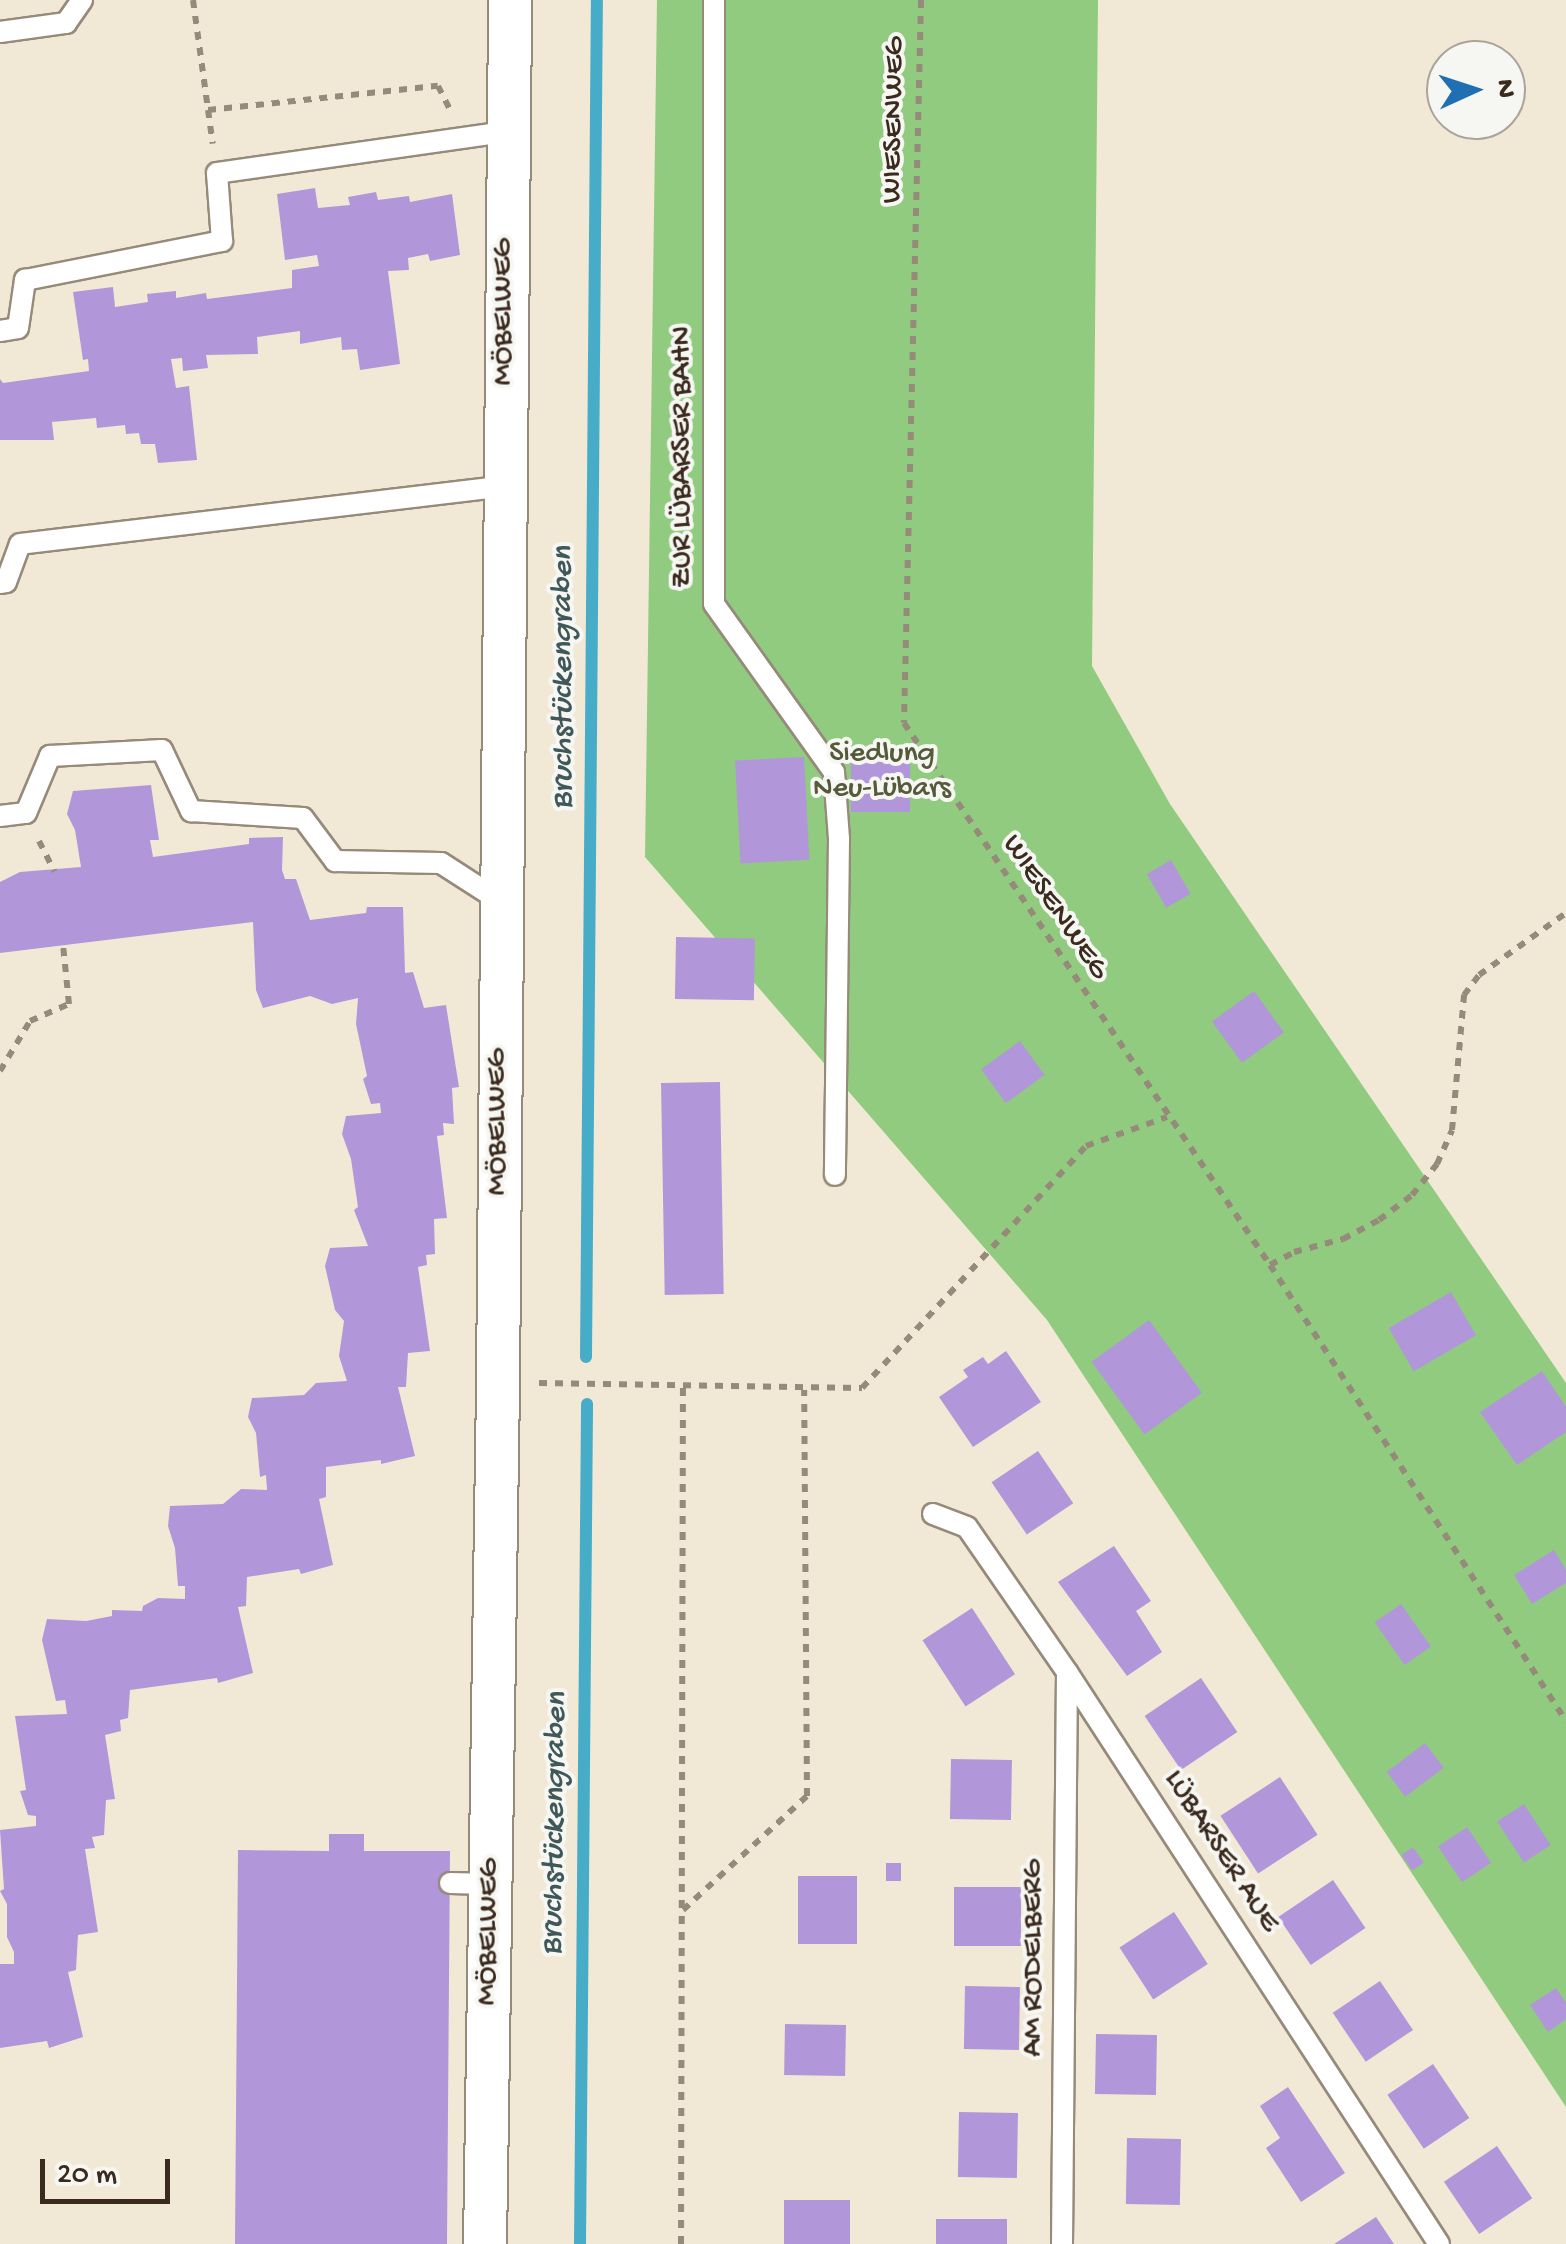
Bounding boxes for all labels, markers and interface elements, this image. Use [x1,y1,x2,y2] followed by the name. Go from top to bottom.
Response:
[876,36,914,204] street label: WIESENWEG
[1426,40,1526,140] north arrow
[1488,79,1521,99] text: N
[487,238,523,386] street label: MÖBELWEG
[666,326,702,588] street label: ZUR LÜBARSER BAHN
[545,546,583,810] water label: Bruchstückengraben
[813,737,951,808] park label: Siedlung Neu-Lübars
[992,829,1116,987] street label: WIESENWEG
[481,1048,517,1196] street label: MÖBELWEG
[535,1692,577,1956] water label: Bruchstückengraben
[1154,1764,1286,1940] street label: LÜBARSER AUE
[471,1858,509,2006] street label: MÖBELWEG
[1017,1859,1053,2057] street label: AM RODELBERG
[45,2139,175,2201] scale bar
[57,2159,117,2194] text: 20 m

